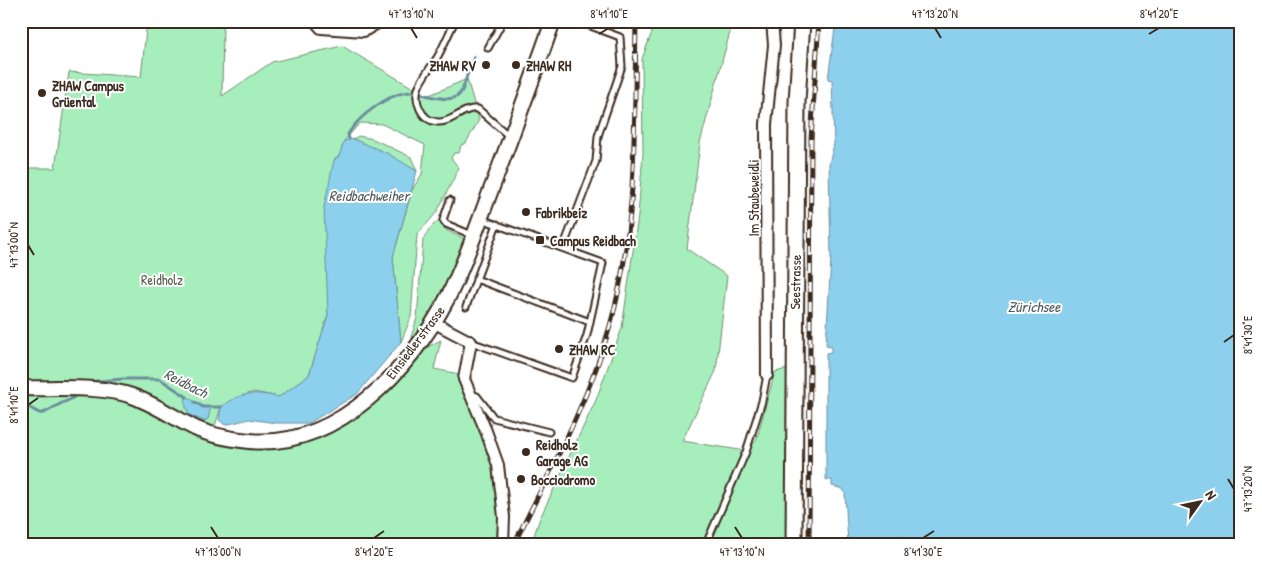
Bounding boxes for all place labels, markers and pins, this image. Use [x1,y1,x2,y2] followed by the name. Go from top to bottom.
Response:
[429,56,477,75] place label: ZHAW RV
[526,56,572,75] place label: ZHAW RH
[480,59,492,71] marker: ZHAW RV
[510,59,522,71] marker: ZHAW RH
[52,76,125,111] place label: ZHAW Campus Grüental
[36,87,48,99] marker: ZHAW Campus Grüental
[535,203,587,222] place label: Fabrikbeiz
[520,206,532,218] marker: Fabrikbeiz
[550,231,636,252] place label: Campus Reidbach
[534,234,546,246] marker: Campus Reidbach
[569,340,616,359] place label: ZHAW RC
[553,343,565,355] marker: ZHAW RC
[536,435,588,472] place label: Reidholz Garage AG
[520,446,532,458] marker: Reidholz Garage AG
[531,470,595,489] place label: Bocciodromo
[515,473,527,485] marker: Bocciodromo

